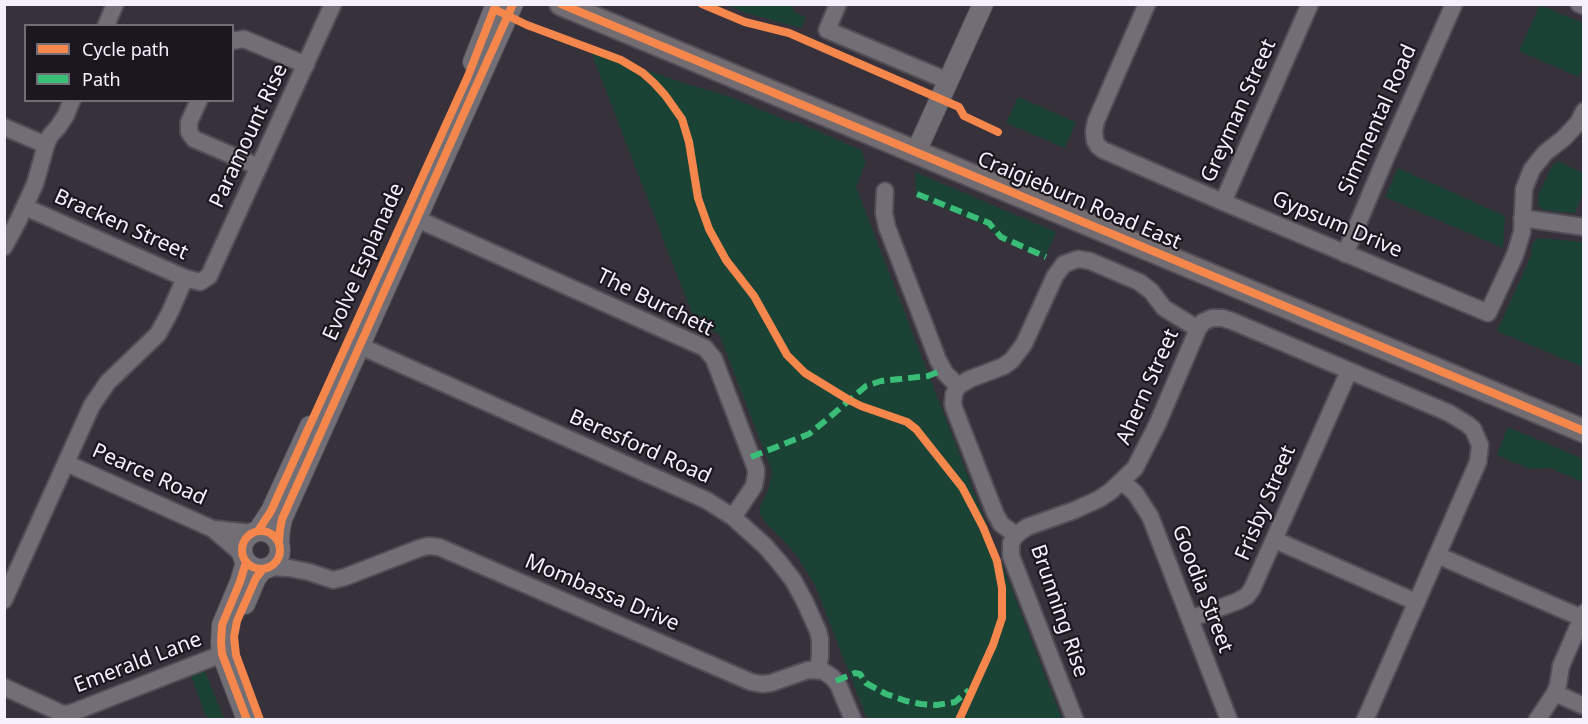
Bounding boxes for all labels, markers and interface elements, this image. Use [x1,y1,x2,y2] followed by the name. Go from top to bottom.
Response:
[24,24,234,102] legend
[1196,35,1282,187] street label: Greyman Street
[82,37,169,61] text: Cycle path
[1334,41,1422,199] street label: Simmental Road
[205,60,293,212] street label: Paramount Rise
[82,67,121,91] text: Path
[973,147,1185,255] street label: Craigieburn Road East
[318,179,410,345] street label: Evolve Esplanade
[50,184,192,266] street label: Bracken Street
[1268,186,1406,264] street label: Gypsum Drive
[592,264,718,342] street label: The Burchett
[1111,325,1185,449] street label: Ahern Street
[565,404,715,490] street label: Beresford Road
[88,439,210,511] street label: Pearce Road
[1230,442,1302,564] street label: Frisby Street
[1166,522,1238,656] street label: Goodia Street
[1025,541,1093,681] street label: Brunning Rise
[521,549,683,637] street label: Mombassa Drive
[71,627,205,699] street label: Emerald Lane

